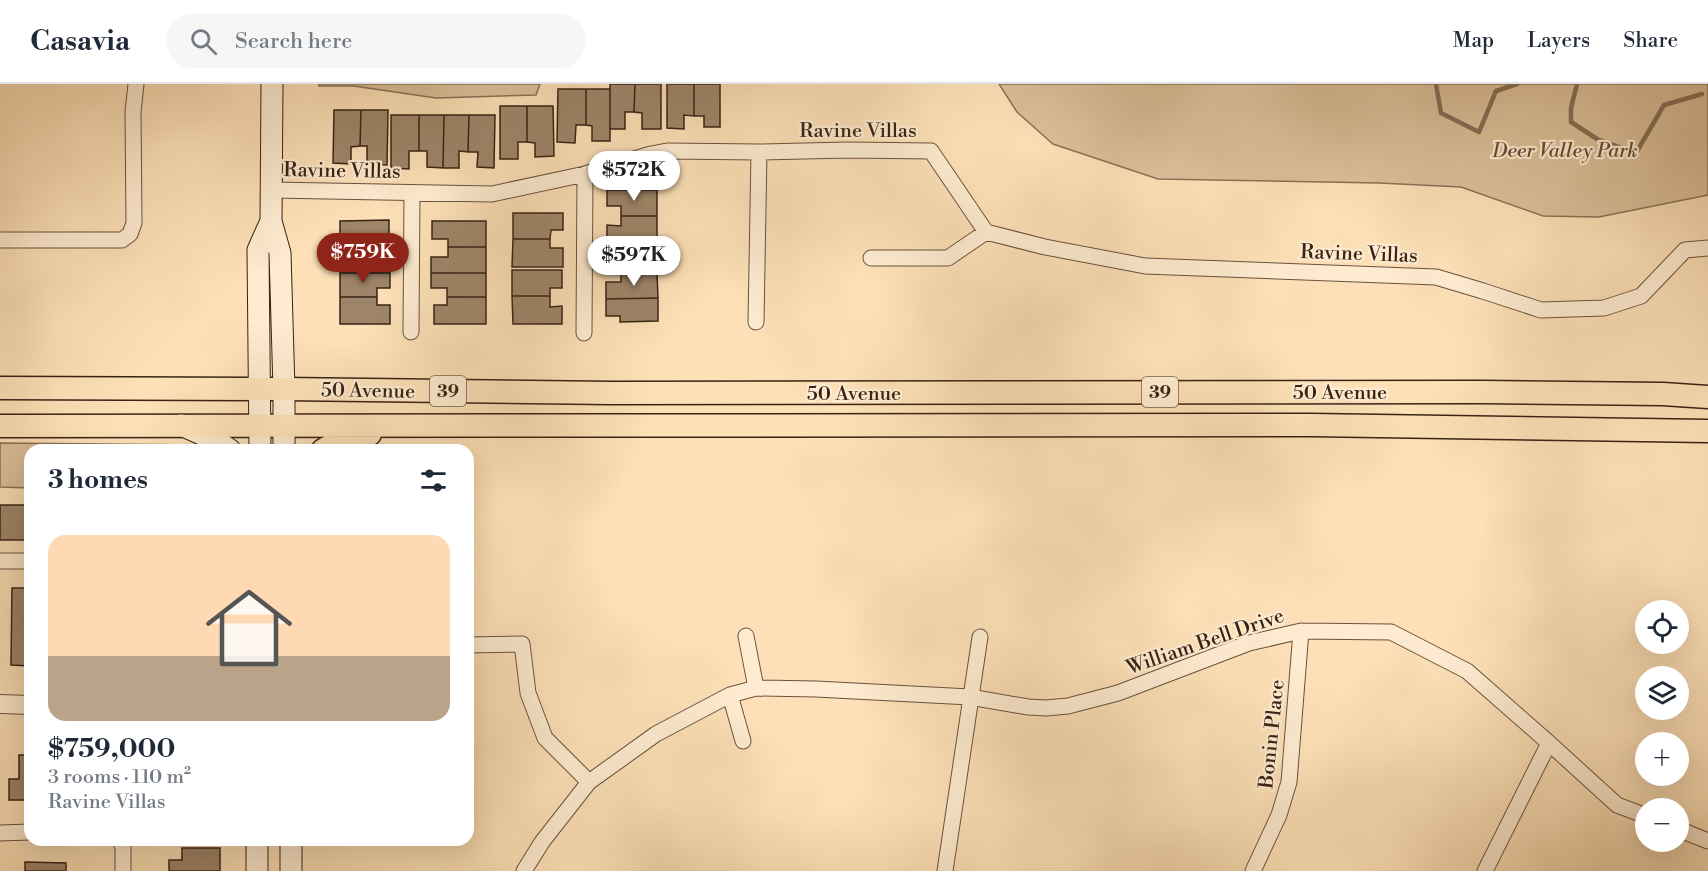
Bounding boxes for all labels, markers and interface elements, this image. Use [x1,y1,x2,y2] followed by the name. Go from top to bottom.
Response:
[166,14,586,68] search box
[30,24,130,59] text: Casavia
[187,25,220,58] icon: search
[235,28,352,55] text: Search here
[1453,28,1494,54] text: Map
[1527,28,1590,54] text: Layers
[1623,28,1678,54] text: Share
[799,119,917,144] street label: Ravine Villas
[1491,139,1638,164] park label: Deer Valley Park
[592,151,676,202] pin: $572K
[283,158,401,185] street label: Ravine Villas
[602,158,666,183] text: $572K
[321,233,405,284] pin: $759K
[592,236,676,287] pin: $597K
[331,240,395,265] text: $759K
[1300,240,1418,269] street label: Ravine Villas
[602,243,666,268] text: $597K
[430,376,466,406] road number: 39
[1142,377,1178,407] road number: 39
[321,378,415,405] street label: 50 Avenue
[1293,381,1387,406] street label: 50 Avenue
[807,382,901,407] street label: 50 Avenue
[48,464,148,496] text: 3 homes
[417,464,450,497] icon: filters
[195,574,303,682] icon: home
[1635,600,1689,852] map controls
[1635,600,1689,654] button: locate
[1122,604,1288,681] street label: William Bell Drive
[1635,666,1689,720] button: layers
[1254,678,1291,791] street label: Bonin Place
[1635,732,1689,786] button: +
[48,733,175,765] text: $759,000
[48,765,191,790] text: 3 rooms · 110 m²
[48,790,165,815] text: Ravine Villas
[1635,798,1689,852] button: −

